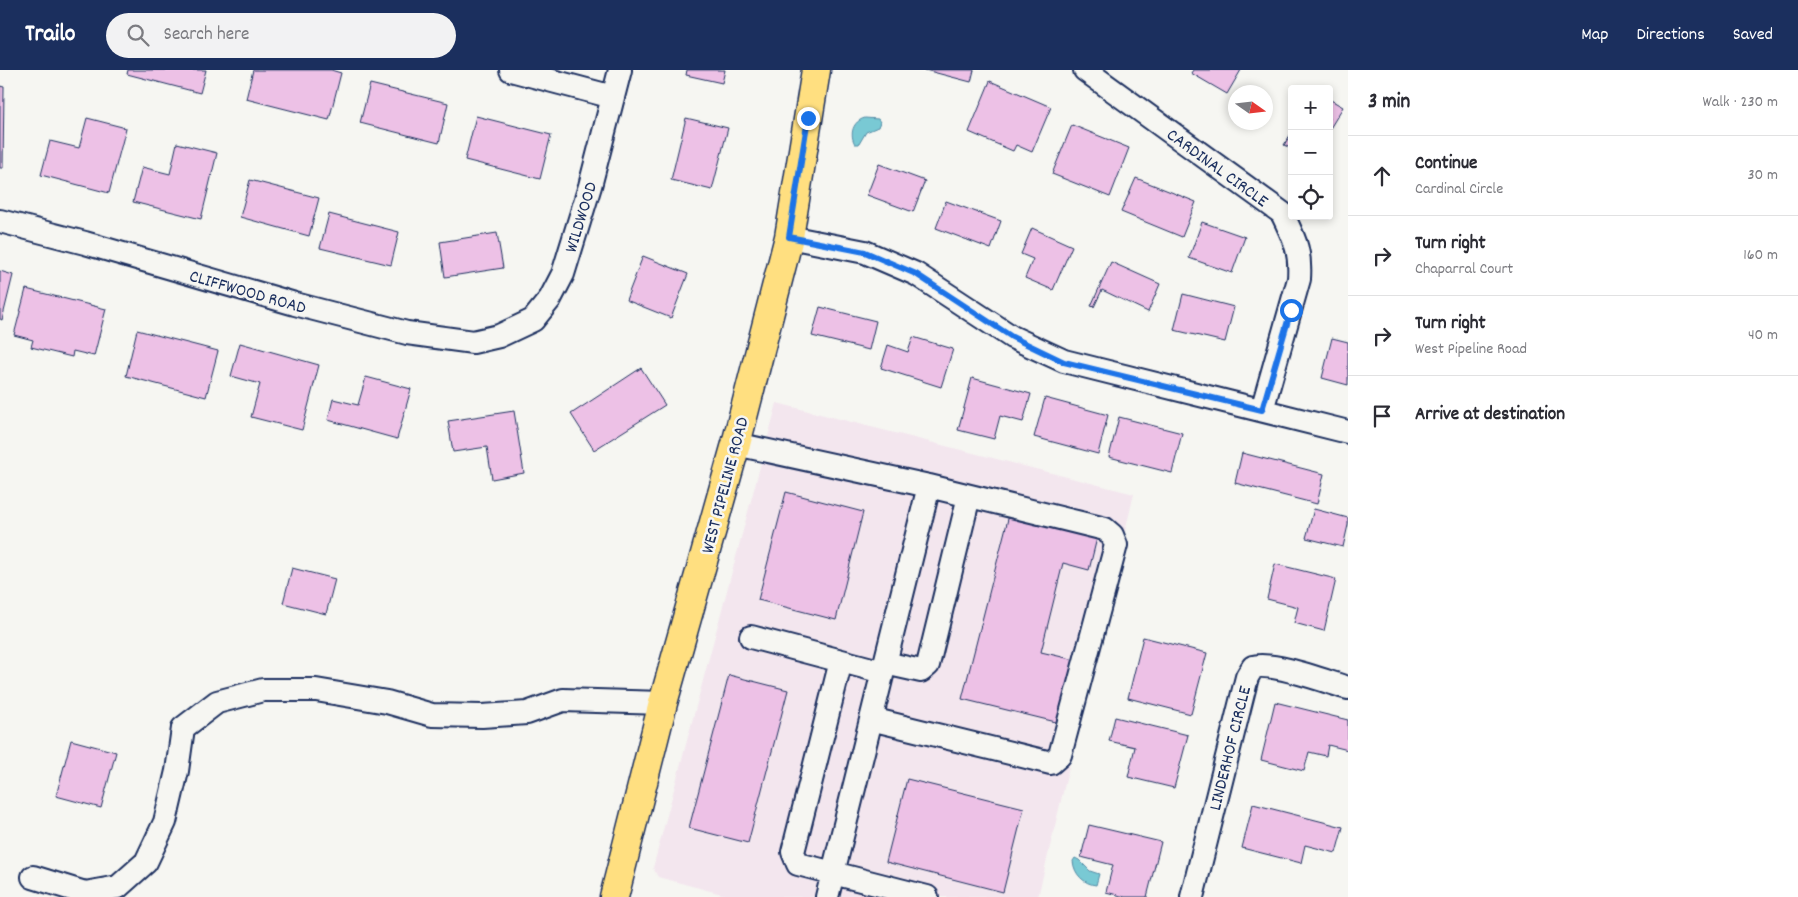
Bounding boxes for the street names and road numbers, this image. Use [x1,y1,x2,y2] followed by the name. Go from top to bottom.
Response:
[1161,124,1273,214] street label: CARDINAL CIRCLE
[560,179,605,256] street label: WILDWOOD
[186,265,309,322] street label: CLIFFWOOD ROAD
[696,415,757,557] street label: WEST PIPELINE ROAD
[1204,684,1259,813] street label: LINDERHOF CIRCLE

